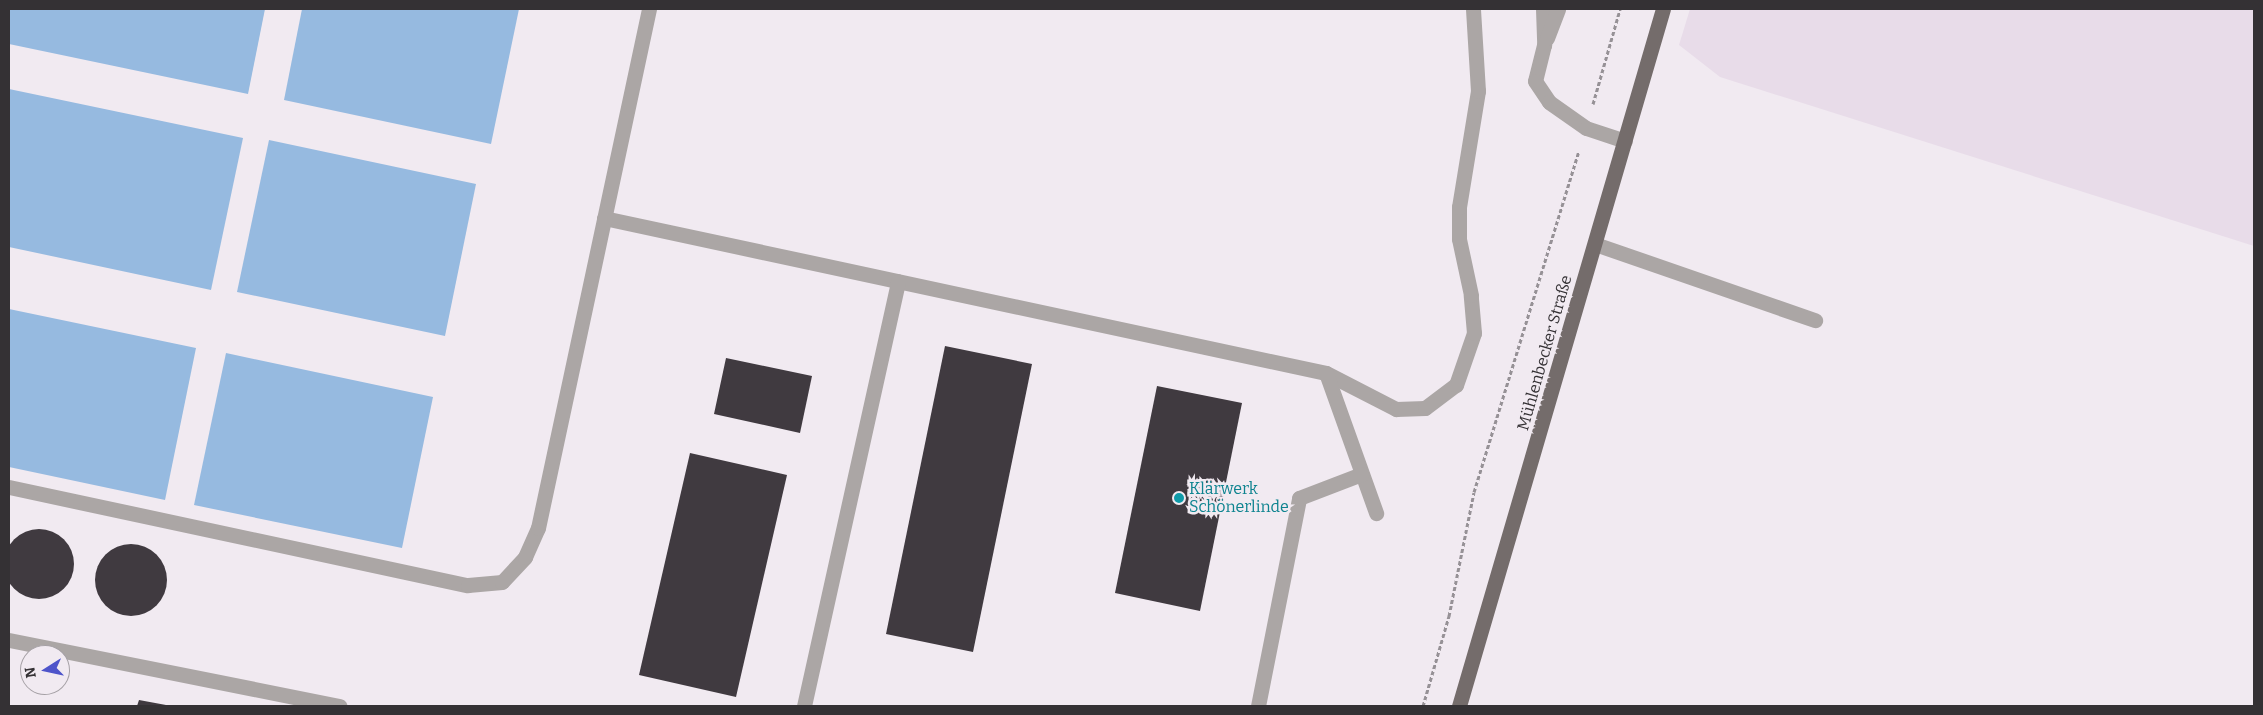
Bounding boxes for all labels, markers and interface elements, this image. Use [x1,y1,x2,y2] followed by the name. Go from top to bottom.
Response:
[1514,273,1576,433] street label: Mühlenbecker Straße
[1189,479,1289,517] place label: Klärwerk Schönerlinde
[1173,492,1185,504] marker: Klärwerk Schönerlinde
[20,645,70,695] north arrow
[21,666,40,679] text: N

